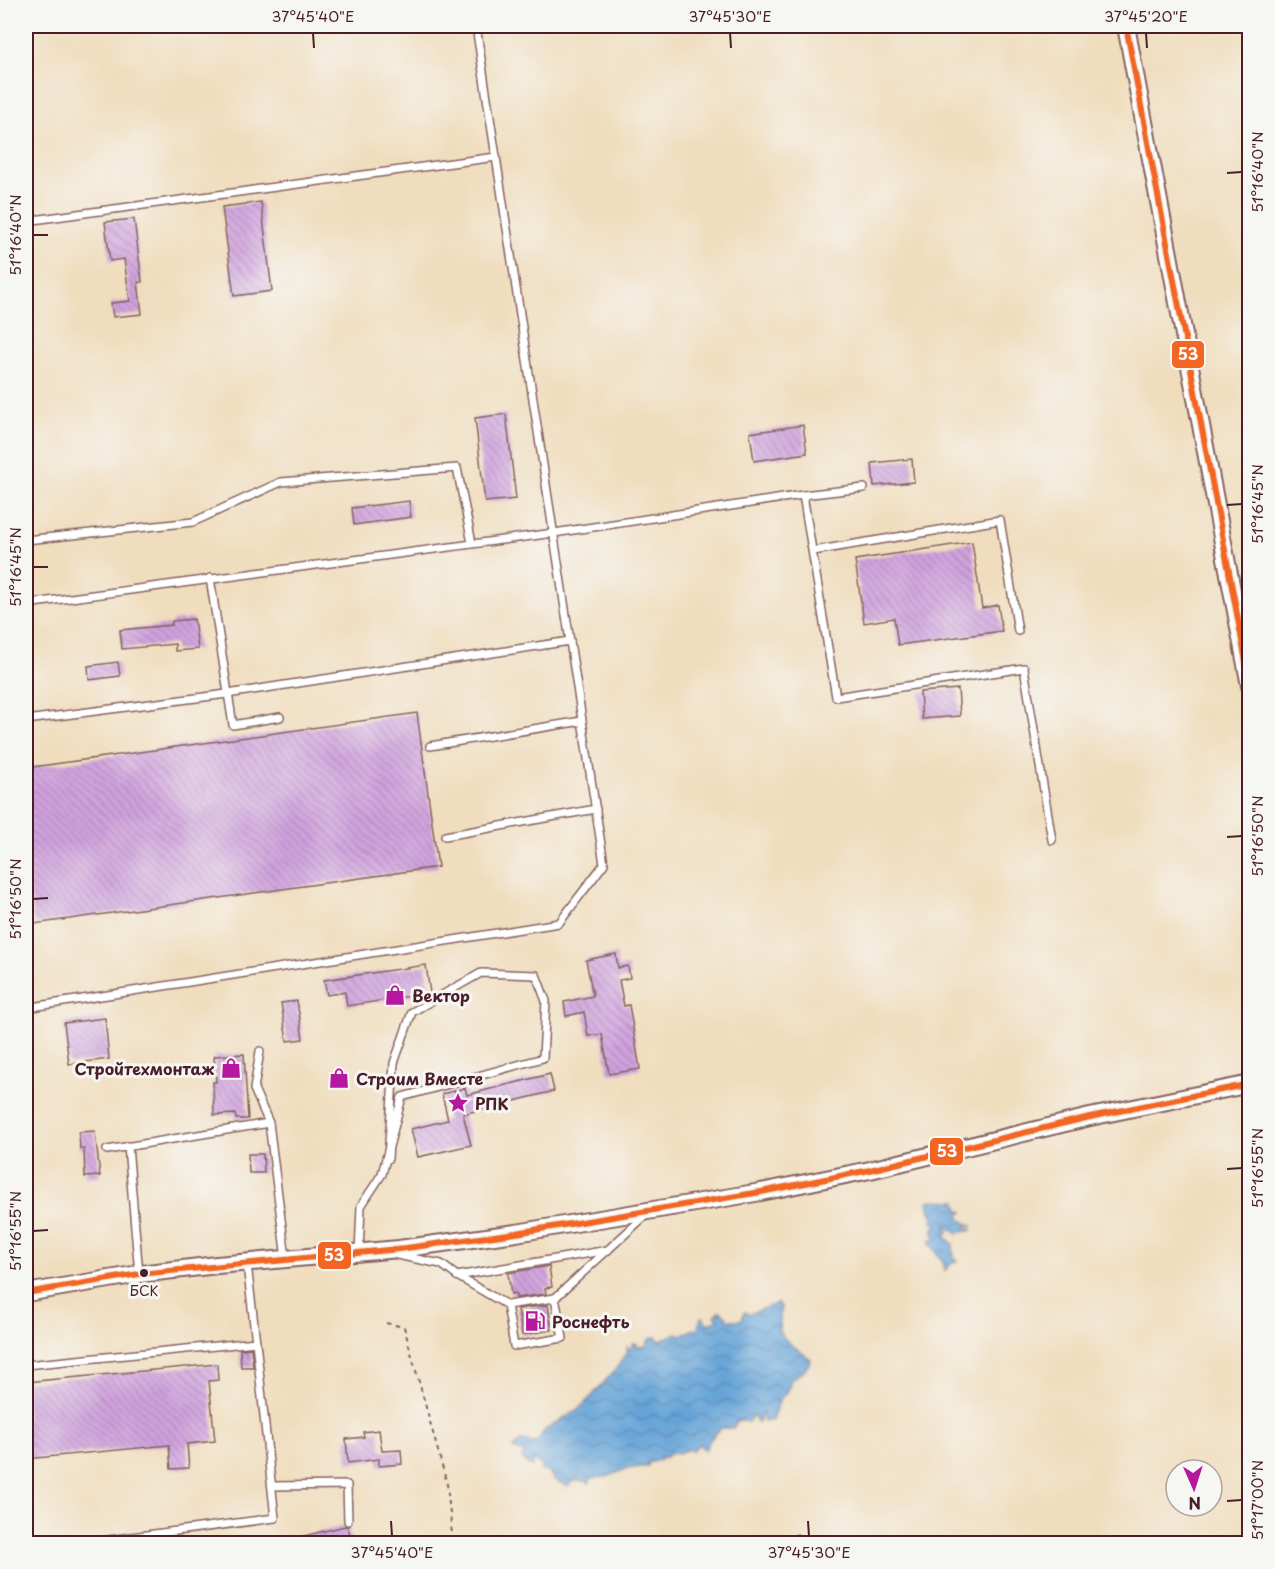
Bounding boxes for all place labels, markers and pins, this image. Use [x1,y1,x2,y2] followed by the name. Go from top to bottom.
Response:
[383,983,407,1007] shop icon: Вектор
[412,983,470,1007] place label: Вектор
[75,1056,214,1080] place label: Стройтехмонтаж
[219,1056,243,1080] shop icon: Стройтехмонтаж
[327,1066,351,1090] shop icon: Строим Вместе
[356,1066,484,1090] place label: Строим Вместе
[446,1091,470,1115] place icon: РПК
[475,1091,509,1115] place label: РПК
[138,1267,150,1279] marker: БСК
[130,1280,158,1301] place label: БСК
[523,1309,547,1333] fuel station icon: Роснефть
[552,1309,630,1333] place label: Роснефть

